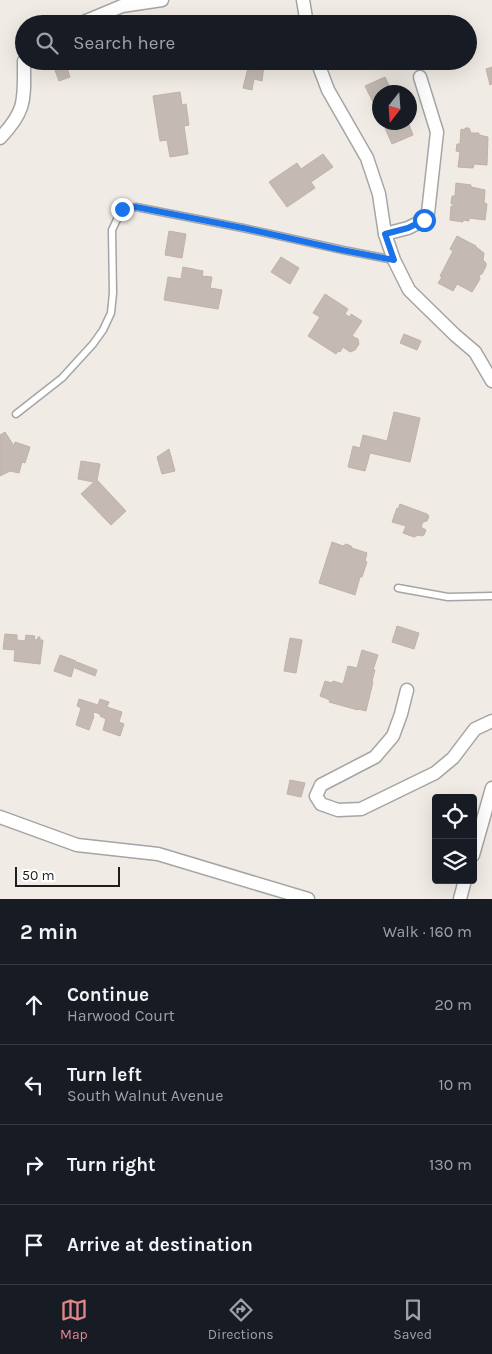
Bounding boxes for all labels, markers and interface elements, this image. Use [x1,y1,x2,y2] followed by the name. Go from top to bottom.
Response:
[15,15,477,70] search box
[33,29,61,57] icon: search
[73,32,175,54] text: Search here
[372,85,417,130] north arrow
[111,198,134,221] route end
[413,209,436,232] route start
[432,794,477,884] map controls
[432,794,477,839] button: locate
[432,839,477,884] button: layers
[15,864,120,887] scale bar
[22,867,55,884] text: 50 m
[20,920,78,944] text: 2 min
[383,922,472,941] text: Walk · 160 m
[67,984,149,1006] text: Continue
[20,991,48,1019] icon: ahead
[434,995,472,1014] text: 20 m
[67,1006,175,1025] text: Harwood Court
[67,1064,142,1086] text: Turn left
[20,1071,48,1099] icon: left
[438,1075,472,1094] text: 10 m
[67,1086,223,1105] text: South Walnut Avenue
[20,1151,48,1179] icon: right
[67,1154,156,1176] text: Turn right
[429,1155,472,1174] text: 130 m
[20,1231,48,1259] icon: arrive
[67,1234,253,1256] text: Arrive at destination
[60,1296,88,1343] tab: Map
[208,1296,274,1343] tab: Directions
[393,1296,432,1343] tab: Saved

